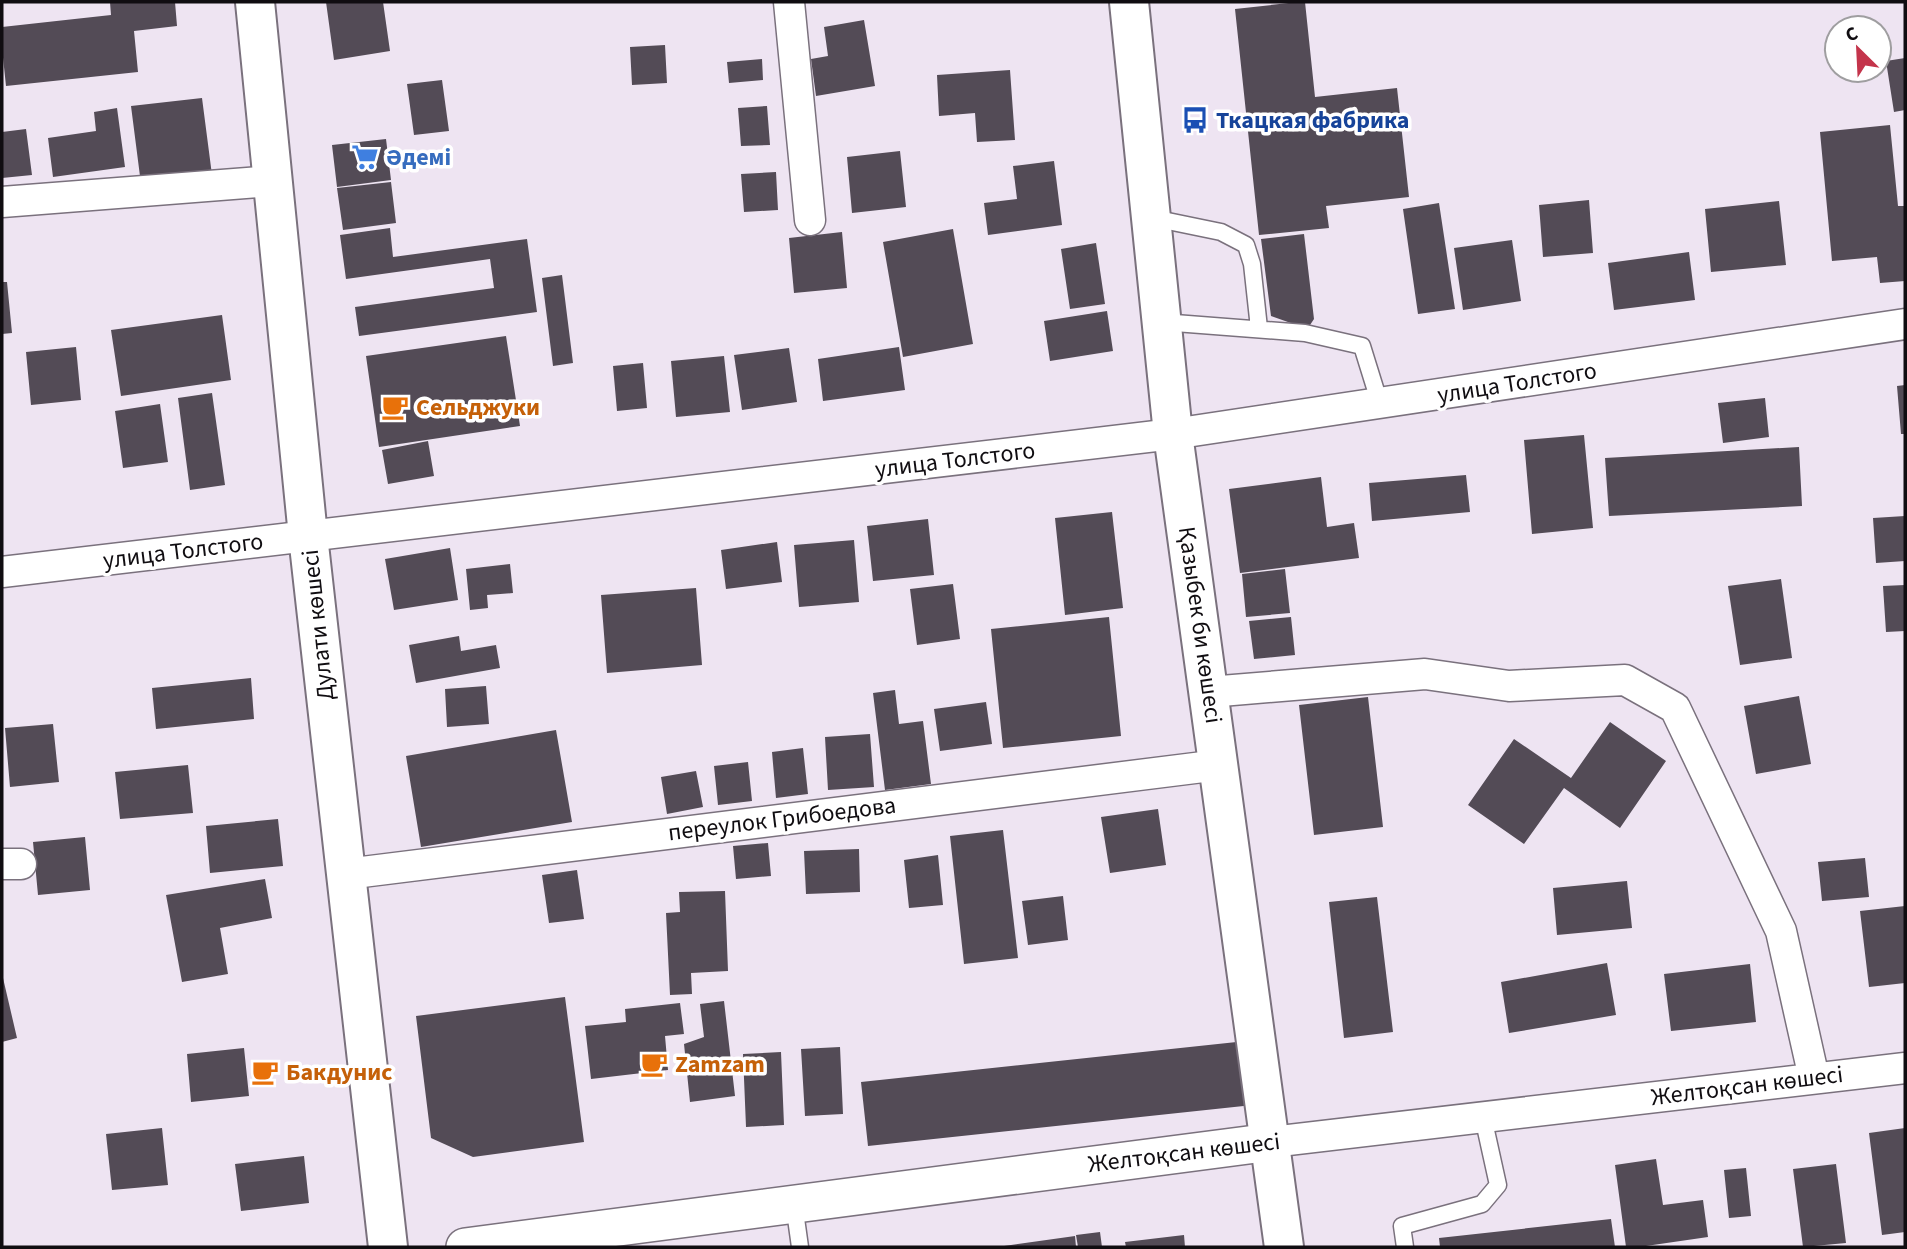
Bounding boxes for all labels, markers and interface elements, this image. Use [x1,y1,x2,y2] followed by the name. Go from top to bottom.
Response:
[1823,14,1893,84] north arrow
[1841,20,1862,49] text: С
[1216,103,1410,138] place label: Ткацкая фабрика
[1180,105,1210,135] bus stop icon: Ткацкая фабрика
[386,140,451,175] place label: Әдемі
[350,142,380,172] supermarket icon: Әдемі
[1435,353,1599,413] street label: улица Толстого
[416,390,540,425] place label: Сельджуки
[380,392,410,422] cafe icon: Сельджуки
[873,433,1037,487] street label: улица Толстого
[101,524,265,578] street label: улица Толстого
[1169,524,1231,726] street label: Қазыбек би көшесі
[293,548,343,702] street label: Дулати көшесі
[666,788,898,850] street label: переулок Грибоедова
[675,1047,765,1082] place label: Zamzam
[639,1049,669,1079] cafe icon: Zamzam
[286,1055,392,1090] place label: Бакдунис
[250,1057,280,1087] cafe icon: Бакдунис
[1649,1057,1845,1115] street label: Желтоқсан көшесі
[1086,1124,1282,1182] street label: Желтоқсан көшесі

